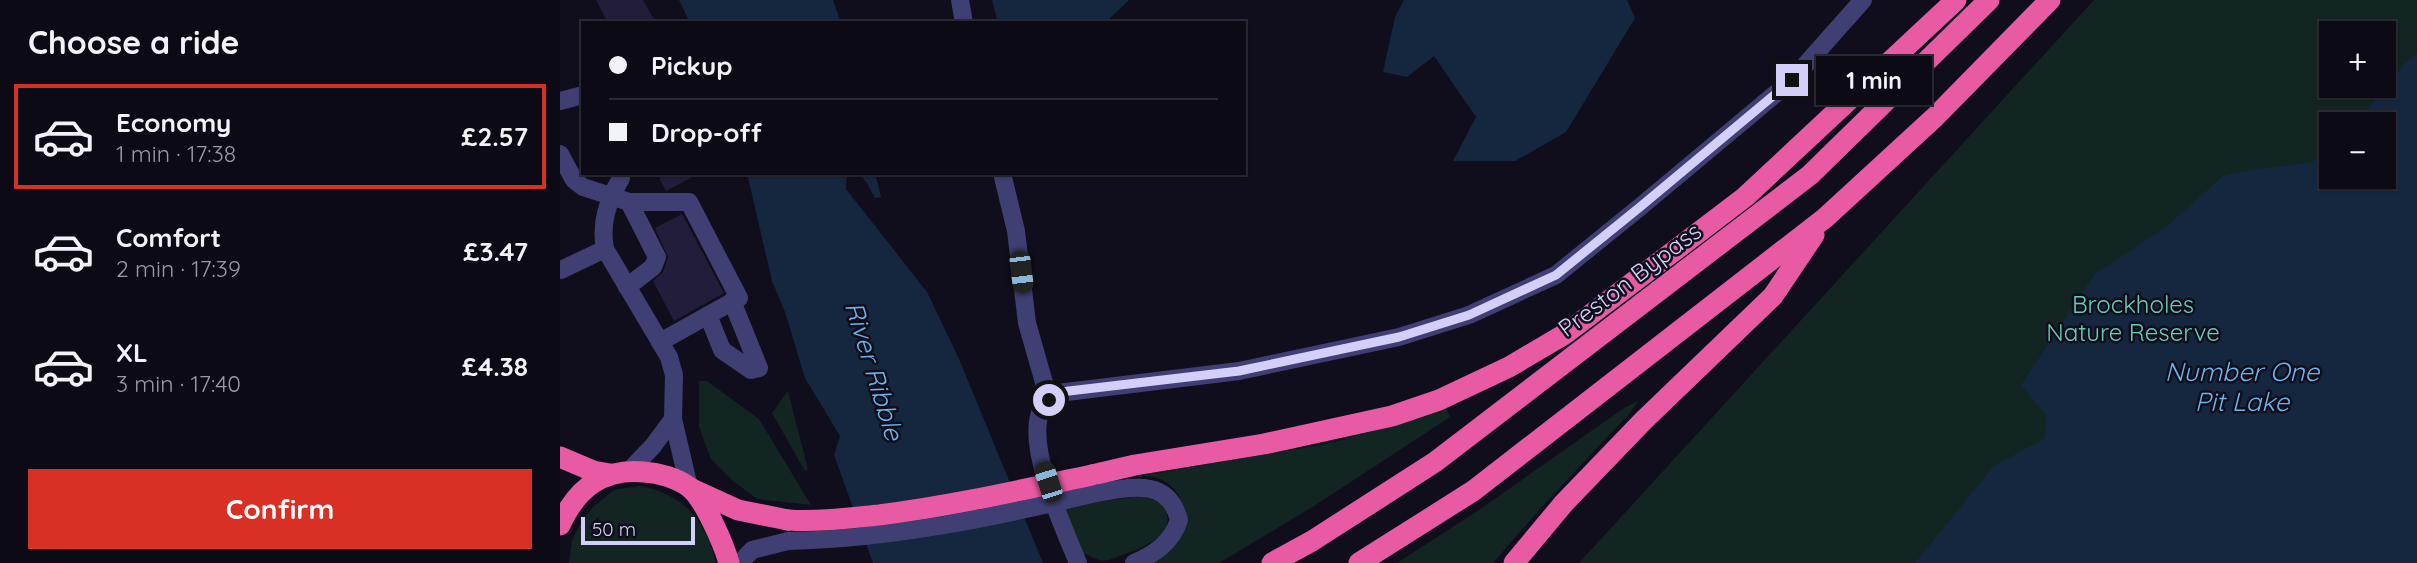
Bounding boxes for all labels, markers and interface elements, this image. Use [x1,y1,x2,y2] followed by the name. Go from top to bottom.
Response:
[2319,21,2396,189] map controls
[2319,21,2396,98] button: +
[28,22,240,62] text: Choose a ride
[651,49,733,82] text: Pickup
[1816,56,1932,104] callout: 1 min
[1776,64,1808,96] route end
[1846,66,1902,95] text: 1 min
[32,105,95,168] icon: car
[116,106,231,139] text: Economy
[2319,112,2396,189] button: −
[651,116,762,149] text: Drop-off
[461,120,528,153] text: £2.57
[116,139,236,168] text: 1 min · 17:38
[1552,216,1707,343] street label: Preston Bypass
[32,220,95,283] icon: car
[116,221,221,254] text: Comfort
[463,235,528,268] text: £3.47
[1009,250,1034,294] car
[116,254,241,283] text: 2 min · 17:39
[2046,289,2220,347] park label: Brockholes Nature Reserve
[838,298,912,445] water label: River Ribble
[32,335,95,398] icon: car
[116,336,148,369] text: XL
[462,350,528,383] text: £4.38
[2165,355,2321,418] water label: Number One Pit Lake
[116,369,241,398] text: 3 min · 17:40
[1033,384,1065,416] route start
[1032,459,1065,505] car
[28,469,532,549] button: Confirm
[581,514,695,546] scale bar
[592,517,636,541] text: 50 m

